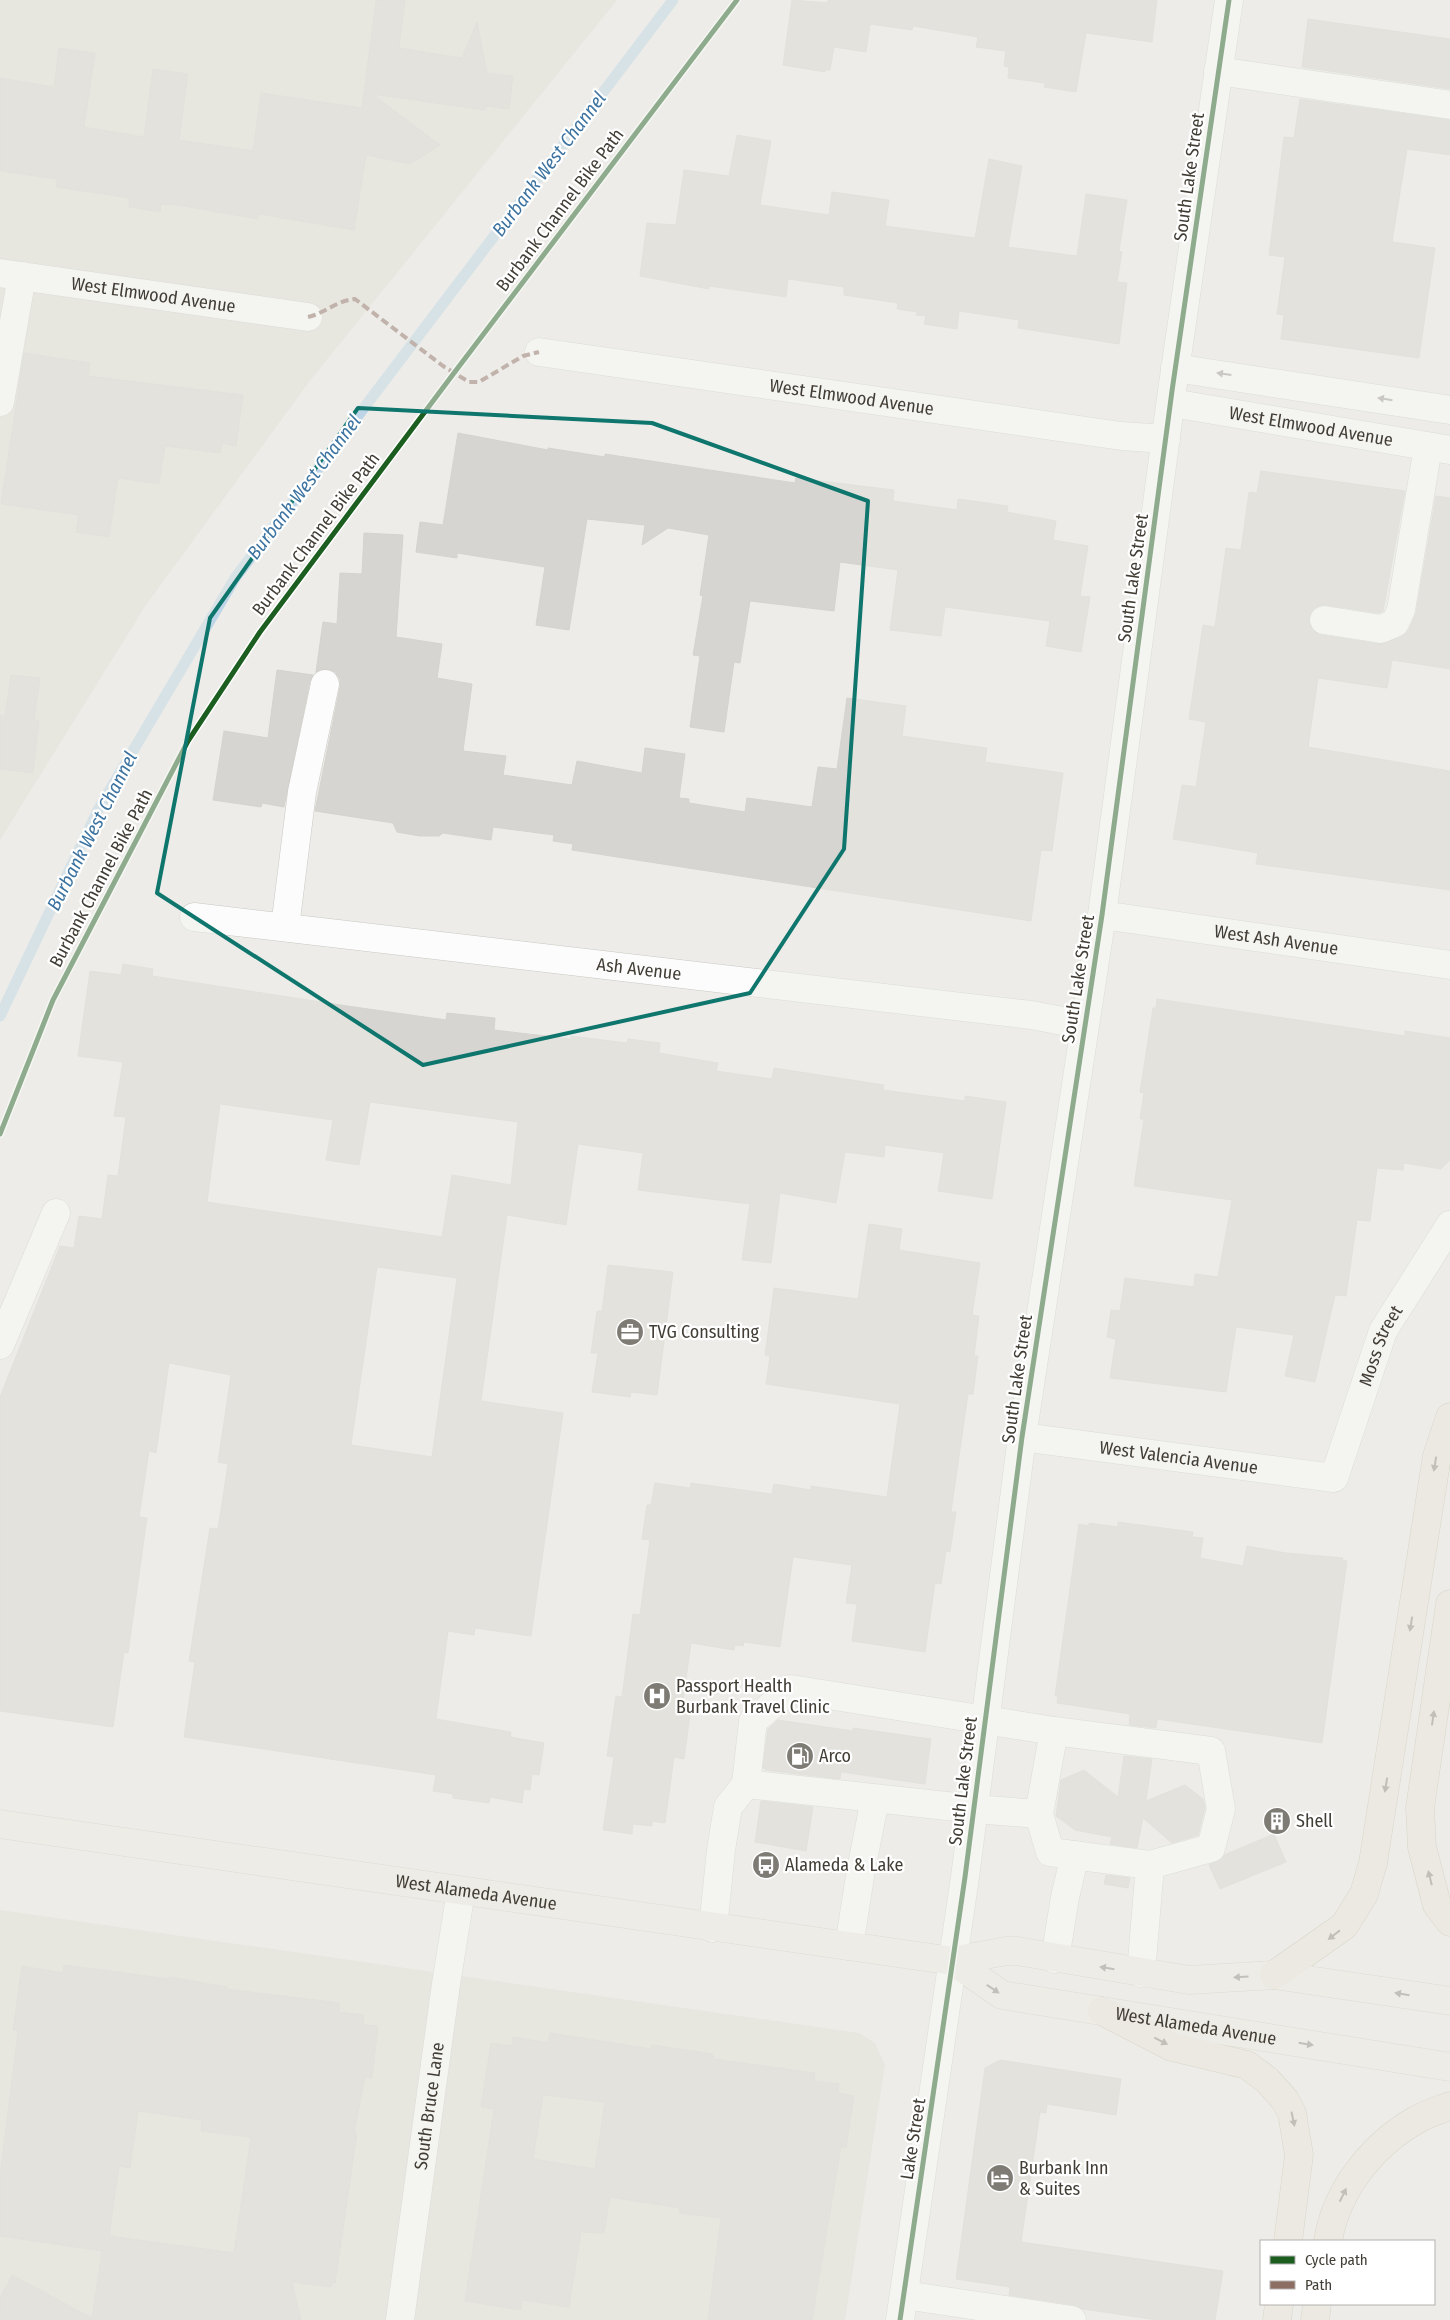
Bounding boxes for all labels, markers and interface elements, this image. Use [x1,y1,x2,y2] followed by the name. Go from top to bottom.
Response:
[487,87,611,241] water label: Burbank West Channel
[1169,111,1209,243] street label: South Lake Street
[492,124,628,296] street label: Burbank Channel Bike Path
[70,272,237,318] street label: West Elmwood Avenue
[1216,370,1232,378] one-way arrow
[768,374,935,420] street label: West Elmwood Avenue
[1376,395,1392,403] one-way arrow
[1227,402,1395,451] street label: West Elmwood Avenue
[242,410,366,564] water label: Burbank West Channel
[248,448,384,620] street label: Burbank Channel Bike Path
[1113,512,1153,644] street label: South Lake Street
[42,748,142,914] water label: Burbank West Channel
[45,785,157,971] street label: Burbank Channel Bike Path
[1057,913,1099,1045] street label: South Lake Street
[1213,920,1340,960] street label: West Ash Avenue
[595,953,683,985] street label: Ash Avenue
[1354,1301,1408,1389] street label: Moss Street
[997,1313,1037,1445] street label: South Lake Street
[615,1317,645,1347] office icon: TVG Consulting
[649,1321,759,1343] place label: TVG Consulting
[1098,1436,1259,1479] street label: West Valencia Avenue
[1431,1456,1439,1472] one-way arrow
[1406,1617,1414,1633] one-way arrow
[676,1675,830,1718] place label: Passport Health Burbank Travel Clinic
[642,1681,672,1711] hospital icon: Passport Health Burbank Travel Clinic
[1429,1710,1437,1726] one-way arrow
[944,1715,982,1847] street label: South Lake Street
[785,1741,815,1771] fuel station icon: Arco
[819,1745,851,1767] place label: Arco
[1381,1777,1389,1793] one-way arrow
[1262,1806,1292,1836] building icon: Shell
[1296,1810,1333,1832] place label: Shell
[751,1850,781,1880] bus stop icon: Alameda & Lake
[785,1854,903,1876] place label: Alameda & Lake
[394,1870,558,1915] street label: West Alameda Avenue
[1426,1871,1434,1886] one-way arrow
[1328,1929,1341,1940] one-way arrow
[1098,1963,1114,1971] one-way arrow
[1233,1973,1249,1981] one-way arrow
[986,1984,1000,1994] one-way arrow
[1393,1990,1409,1998] one-way arrow
[1114,2002,1278,2050] street label: West Alameda Avenue
[1154,2037,1169,2045] one-way arrow
[1298,2040,1314,2048] one-way arrow
[410,2041,449,2171] street label: South Bruce Lane
[896,2097,930,2181] street label: Lake Street
[1289,2112,1297,2127] one-way arrow
[1019,2157,1109,2200] place label: Burbank Inn & Suites
[985,2163,1015,2193] hotel icon: Burbank Inn & Suites
[1339,2188,1347,2203] one-way arrow
[1260,2240,1435,2305] legend
[1305,2251,1368,2269] text: Cycle path
[1305,2276,1332,2294] text: Path

